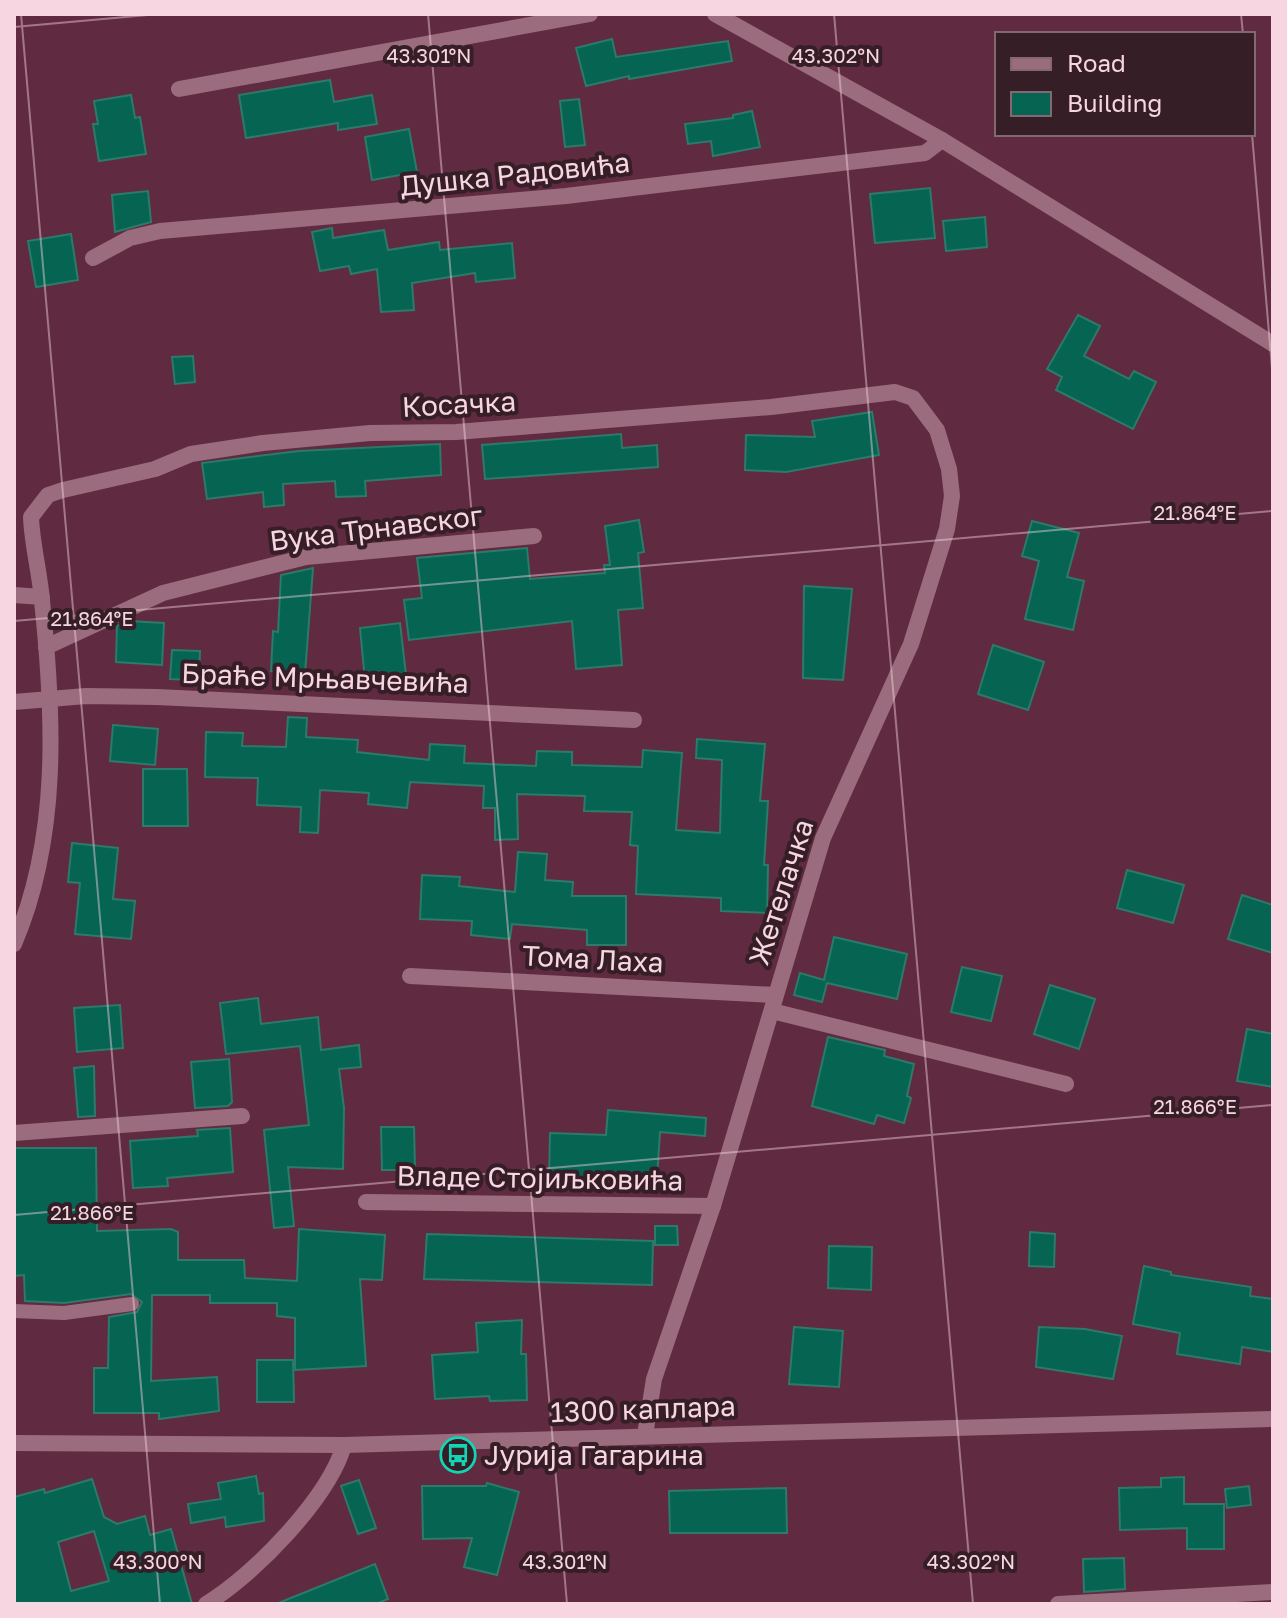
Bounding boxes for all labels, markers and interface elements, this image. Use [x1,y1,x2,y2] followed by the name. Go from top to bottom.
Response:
[995,32,1255,136] legend
[386,43,472,67] text: 43.301°N
[792,43,880,67] text: 43.302°N
[1067,48,1126,77] text: Road
[1067,88,1162,117] text: Building
[398,145,631,202] street label: Душка Радовића
[401,384,517,423] street label: Косачка
[268,498,484,557] street label: Вука Трнавског
[1154,500,1236,524] text: 21.864°E
[51,606,133,630] text: 21.864°E
[181,656,469,699] street label: Браће Мрњавчевића
[741,815,820,969] street label: Жетелачка
[522,938,664,979] street label: Тома Лаха
[1153,1094,1237,1118] text: 21.866°E
[396,1159,684,1196] street label: Владе Стојиљковића
[50,1200,134,1224] text: 21.866°E
[550,1389,736,1428] street label: 1300 каплара
[439,1436,477,1474] bus stop icon: Јурија Гагарина
[484,1438,704,1471] place label: Јурија Гагарина
[113,1549,203,1573] text: 43.300°N
[522,1549,608,1573] text: 43.301°N
[927,1549,1015,1573] text: 43.302°N

